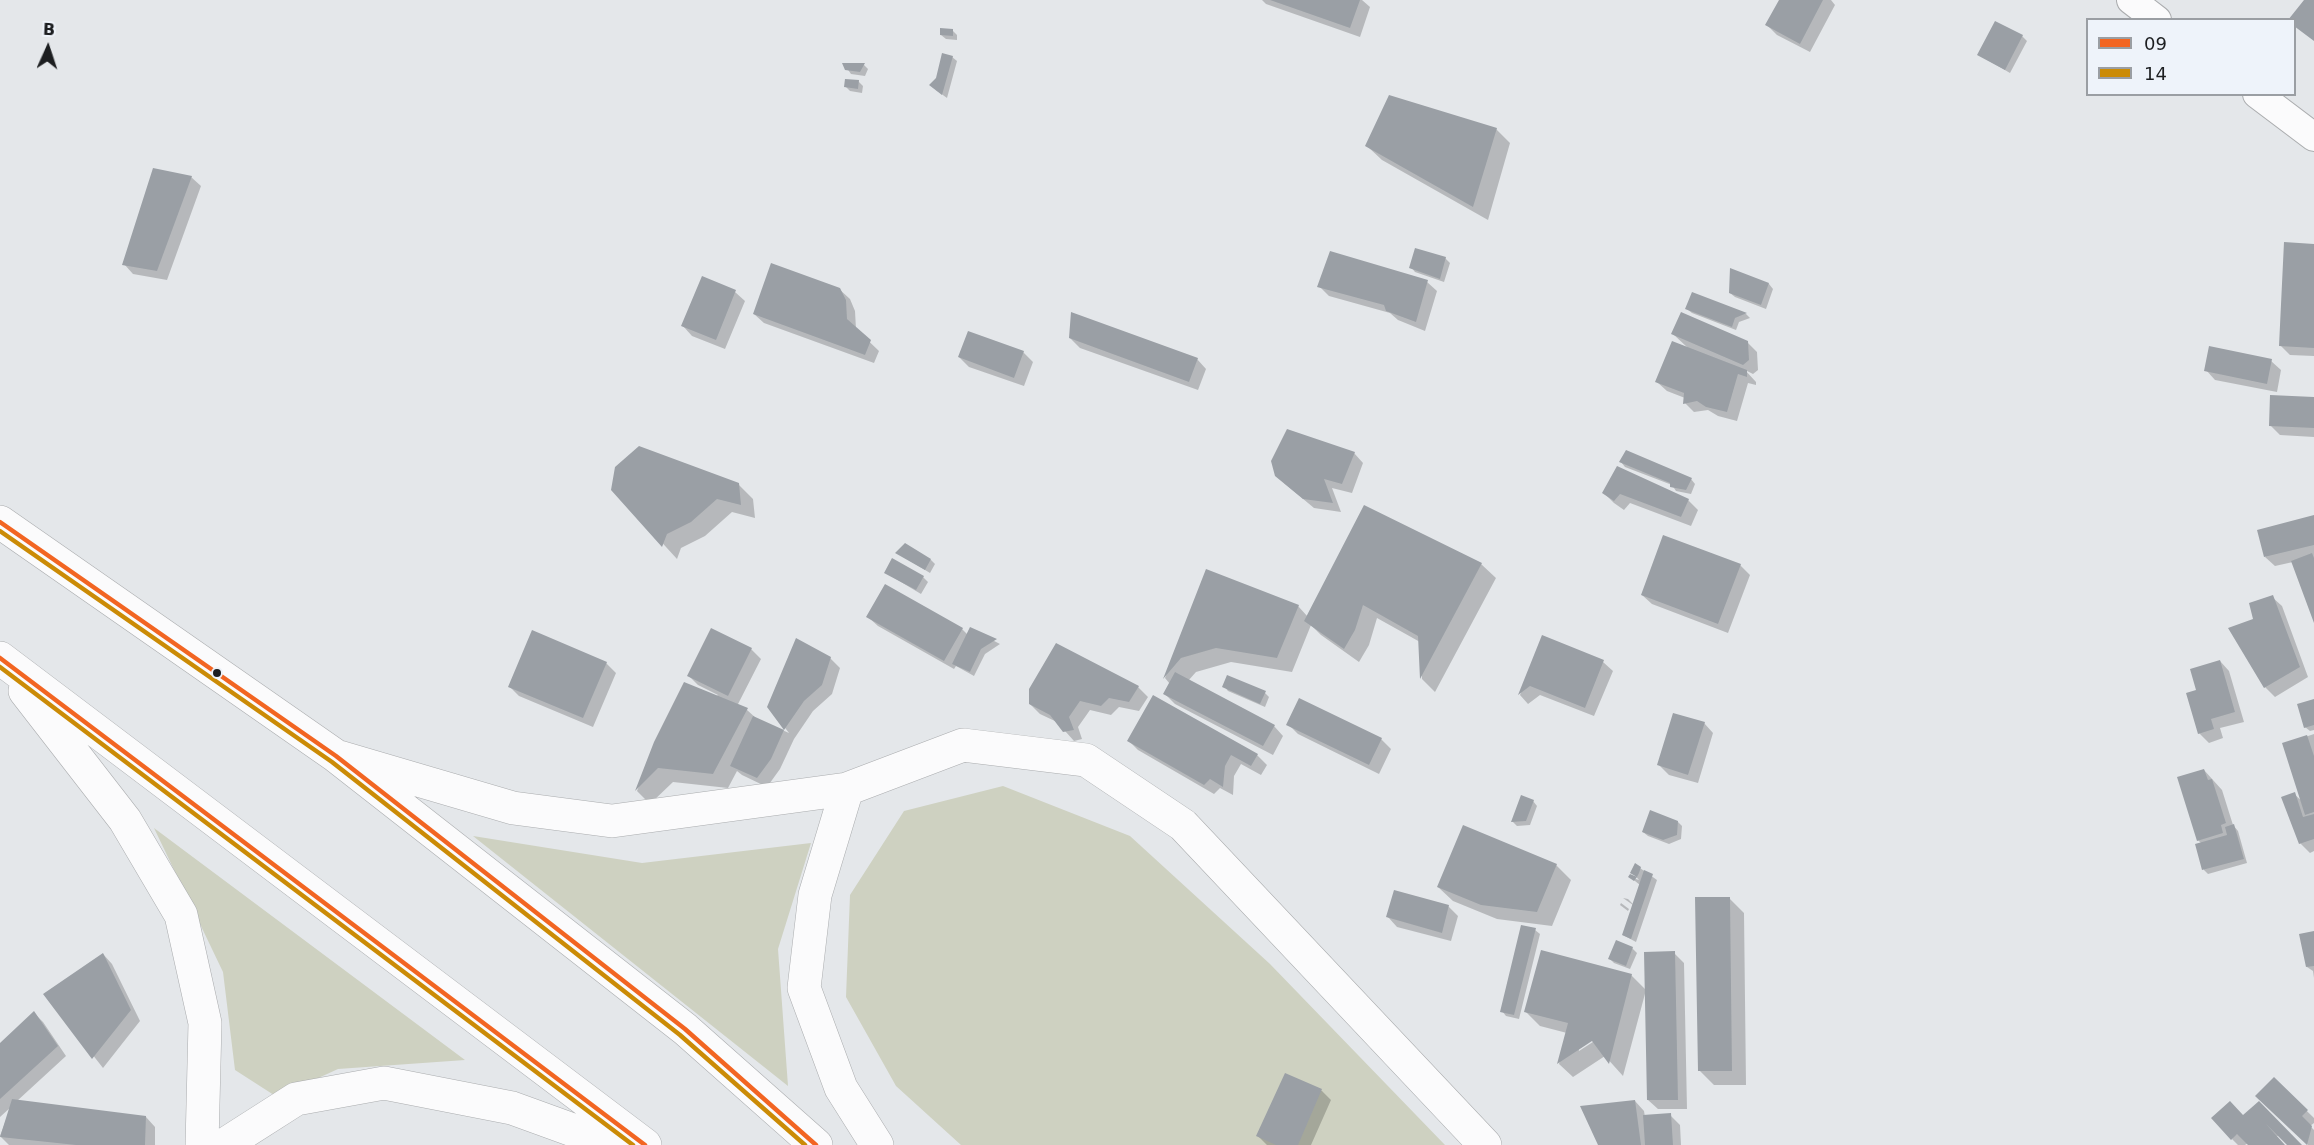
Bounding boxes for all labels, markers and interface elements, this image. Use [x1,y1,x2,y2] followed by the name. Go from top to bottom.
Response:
[18,18,78,78] north arrow
[2086,18,2296,96] legend
[42,20,56,39] text: B
[2144,33,2167,54] text: 09
[2144,63,2167,84] text: 14
[211,667,223,679] unlabelled marker

